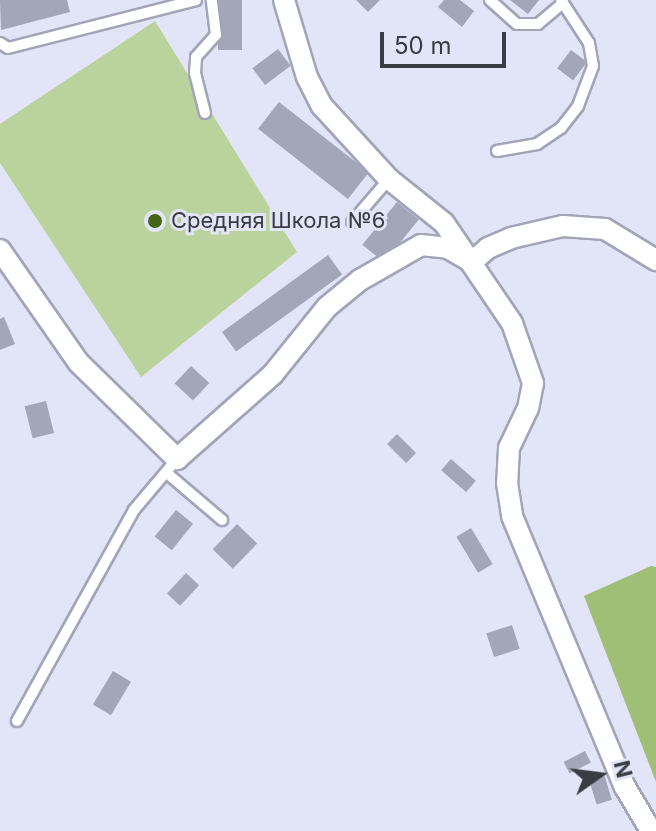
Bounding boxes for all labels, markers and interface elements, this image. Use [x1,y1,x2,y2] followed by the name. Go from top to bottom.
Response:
[384,16,510,66] scale bar
[394,31,452,60] text: 50 m
[171,208,385,234] place label: Средняя Школа №6
[146,212,164,230] marker: Средняя Школа №6
[560,735,640,815] north arrow
[609,758,638,780] text: N

